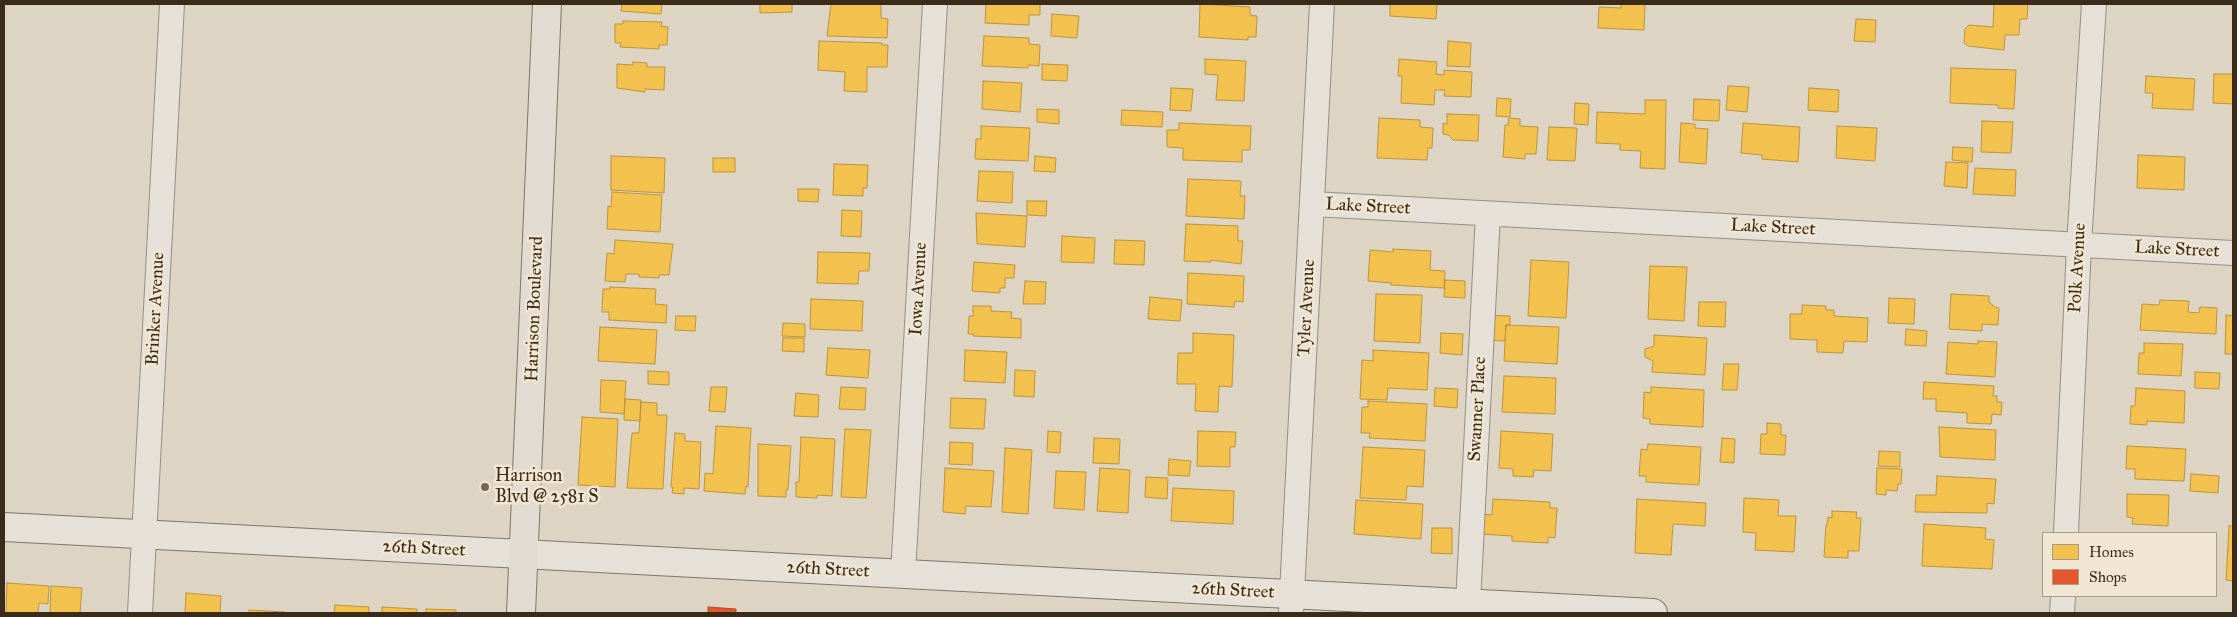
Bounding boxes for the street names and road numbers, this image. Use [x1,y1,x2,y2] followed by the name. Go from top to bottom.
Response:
[1325,194,1411,220] street label: Lake Street
[1730,215,1816,241] street label: Lake Street
[2065,222,2091,314] street label: Polk Avenue
[522,236,548,382] street label: Harrison Boulevard
[2134,237,2220,263] street label: Lake Street
[906,242,932,336] street label: Iowa Avenue
[142,252,170,366] street label: Brinker Avenue
[1294,259,1320,357] street label: Tyler Avenue
[1464,356,1492,462] street label: Swanner Place
[382,536,466,562] street label: 26th Street
[786,557,870,583] street label: 26th Street
[1191,578,1275,604] street label: 26th Street

